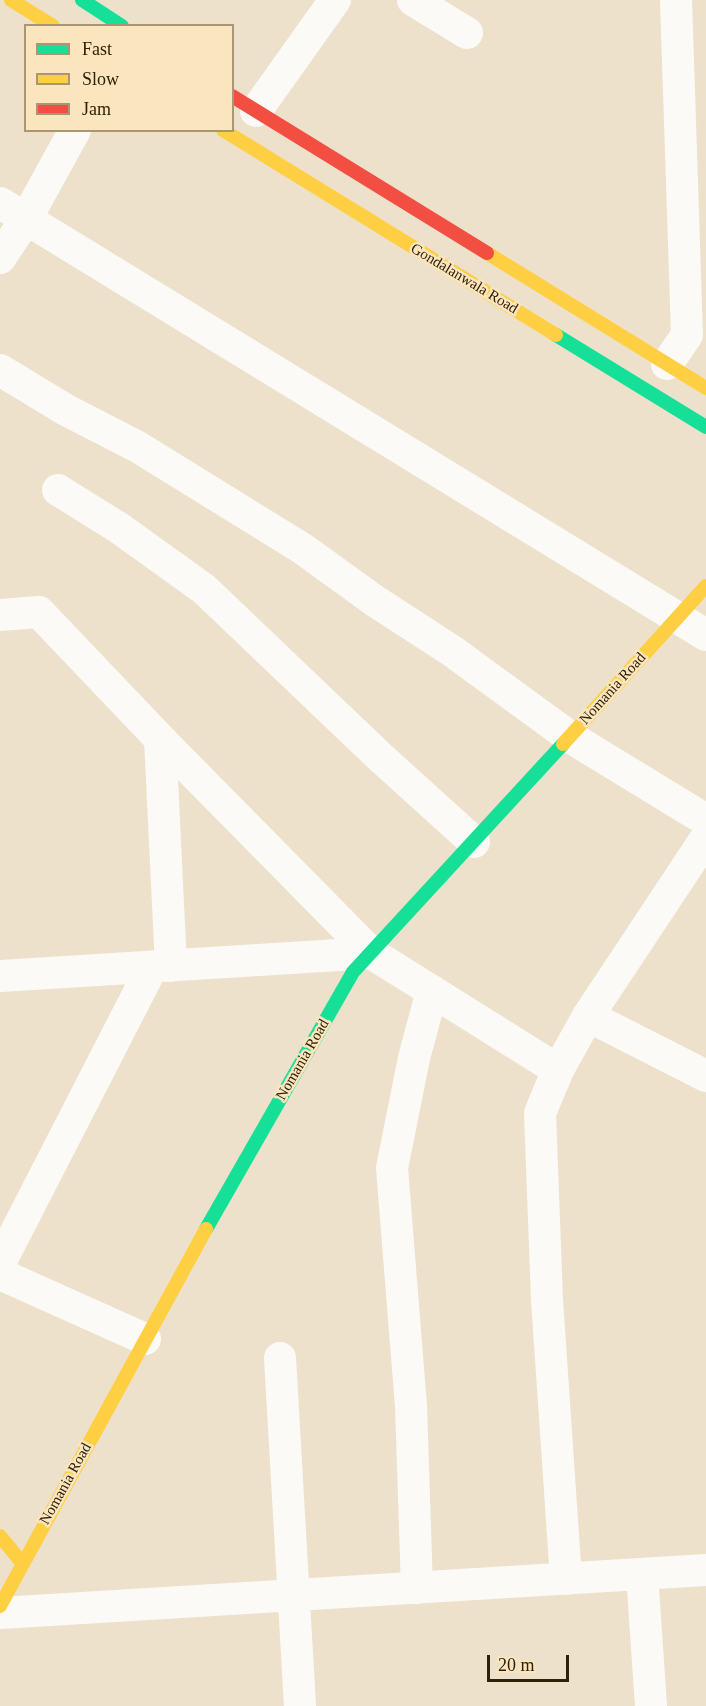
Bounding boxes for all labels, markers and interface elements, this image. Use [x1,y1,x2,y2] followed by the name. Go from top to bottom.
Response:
[24,24,234,132] legend
[82,39,112,59] text: Fast
[82,69,119,89] text: Slow
[82,99,111,119] text: Jam
[407,240,521,318] street label: Gondalanwala Road
[576,649,650,729] street label: Nomania Road
[273,1016,333,1104] street label: Nomania Road
[36,1440,96,1528] street label: Nomania Road
[490,1643,572,1681] scale bar
[498,1655,535,1675] text: 20 m

